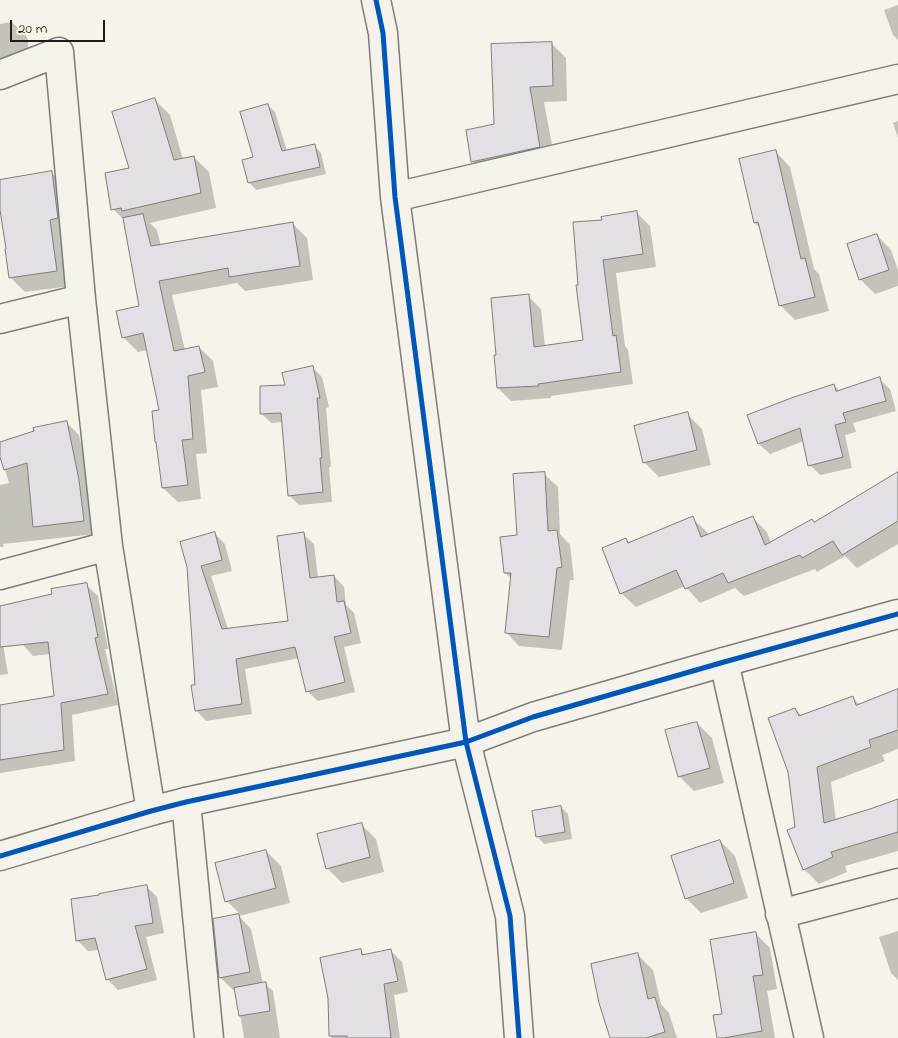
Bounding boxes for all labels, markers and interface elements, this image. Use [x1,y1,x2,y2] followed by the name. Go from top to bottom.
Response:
[12,10,108,42] scale bar
[18,18,47,40] text: 20 m

